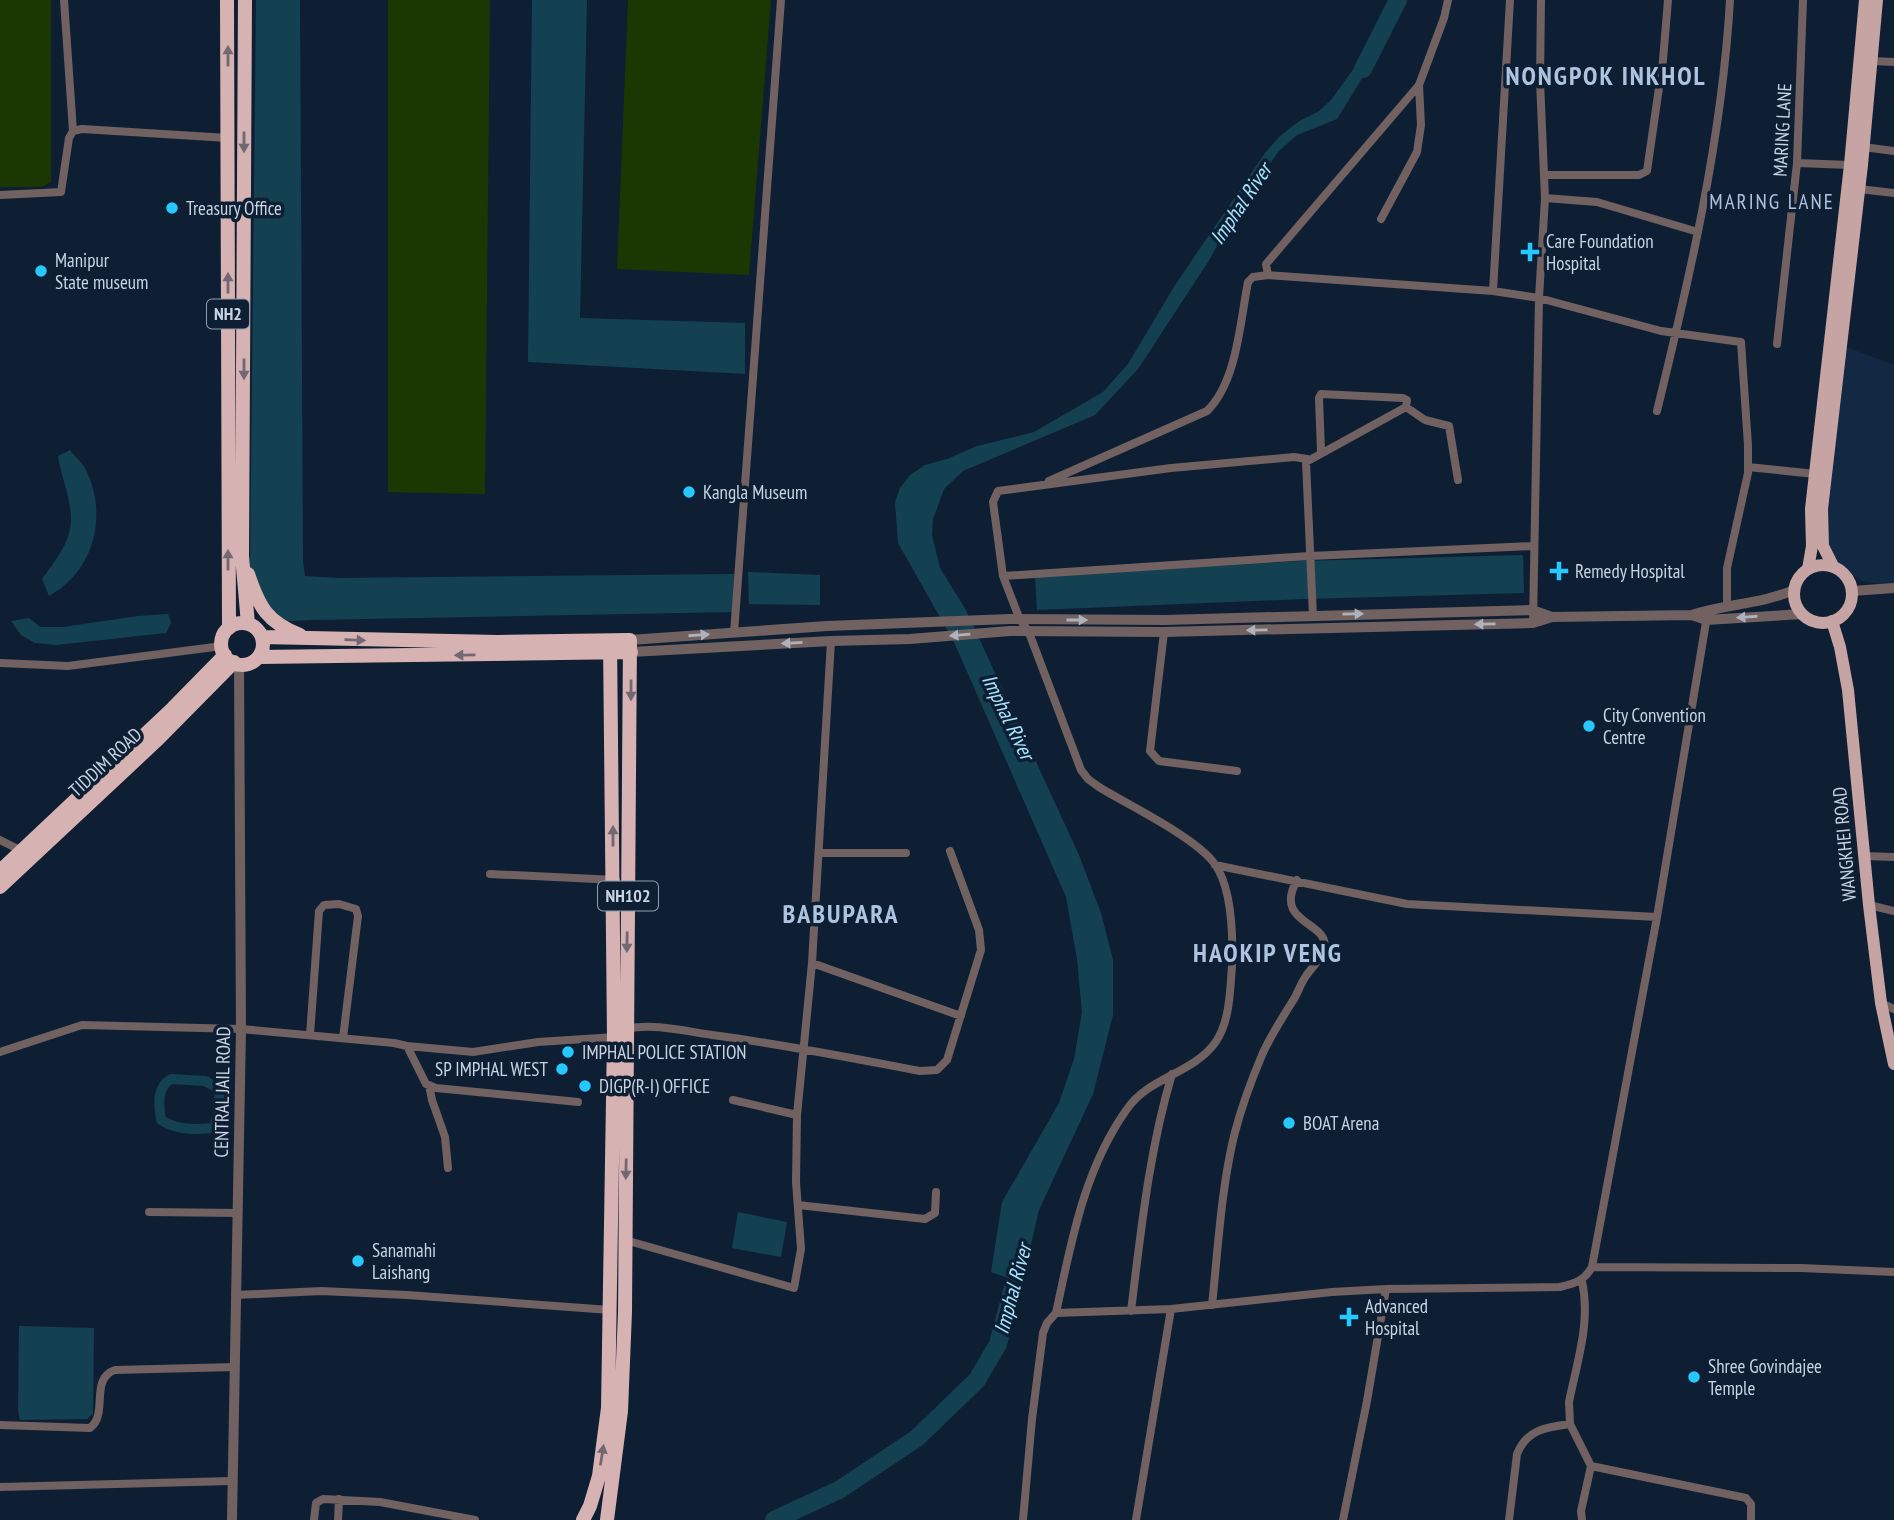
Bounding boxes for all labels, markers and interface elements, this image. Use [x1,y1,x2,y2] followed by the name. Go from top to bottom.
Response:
[222,44,233,66] one-way arrow
[1505,59,1707,92] district label: NONGPOK INKHOL
[1768,83,1796,177] street label: MARING LANE
[238,131,250,153] one-way arrow
[1204,155,1279,249] water label: Imphal River
[1709,188,1835,215] district label: MARING LANE
[186,196,282,220] place label: Treasury Office
[164,200,180,216] marker: Treasury Office
[1546,229,1654,275] place label: Care Foundation Hospital
[1520,242,1540,262] marker: Care Foundation Hospital
[55,248,148,294] place label: Manipur State museum
[33,263,49,279] marker: Manipur State museum
[222,272,234,294] one-way arrow
[207,300,249,328] road number: NH2
[238,358,250,380] one-way arrow
[703,480,807,504] place label: Kangla Museum
[681,484,697,500] marker: Kangla Museum
[222,548,234,570] one-way arrow
[1575,559,1685,583] place label: Remedy Hospital
[1549,561,1569,581] marker: Remedy Hospital
[1343,609,1365,620] one-way arrow
[1736,612,1758,623] one-way arrow
[1066,614,1088,626] one-way arrow
[1474,618,1496,630] one-way arrow
[1246,624,1268,636] one-way arrow
[688,629,710,640] one-way arrow
[949,630,971,641] one-way arrow
[344,634,366,645] one-way arrow
[781,638,803,649] one-way arrow
[454,649,476,660] one-way arrow
[976,670,1042,767] water label: Imphal River
[625,679,637,701] one-way arrow
[1603,703,1706,749] place label: City Convention Centre
[1581,718,1597,734] marker: City Convention Centre
[64,722,146,802] street label: TIDDIM ROAD
[1827,786,1861,902] street label: WANGKHEI ROAD
[607,825,619,847] one-way arrow
[598,882,658,911] road number: NH102
[783,897,899,930] district label: BABUPARA
[621,931,633,953] one-way arrow
[1193,936,1343,969] district label: HAOKIP VENG
[209,1026,235,1158] street label: CENTRAL JAIL ROAD
[582,1040,747,1064] place label: IMPHAL POLICE STATION
[560,1044,576,1060] marker: IMPHAL POLICE STATION
[435,1057,548,1081] place label: SP IMPHAL WEST
[554,1061,570,1077] marker: SP IMPHAL WEST
[599,1074,710,1098] place label: DIGP(R-I) OFFICE
[577,1078,593,1094] marker: DIGP(R-I) OFFICE
[1303,1111,1379,1135] place label: BOAT Arena
[1281,1115,1297,1131] marker: BOAT Arena
[621,1158,632,1180] one-way arrow
[372,1238,436,1284] place label: Sanamahi Laishang
[988,1238,1038,1337] water label: Imphal River
[350,1253,366,1269] marker: Sanamahi Laishang
[1365,1294,1428,1340] place label: Advanced Hospital
[1339,1307,1359,1327] marker: Advanced Hospital
[1708,1354,1822,1400] place label: Shree Govindajee Temple
[1686,1369,1702,1385] marker: Shree Govindajee Temple
[597,1444,608,1466] one-way arrow

